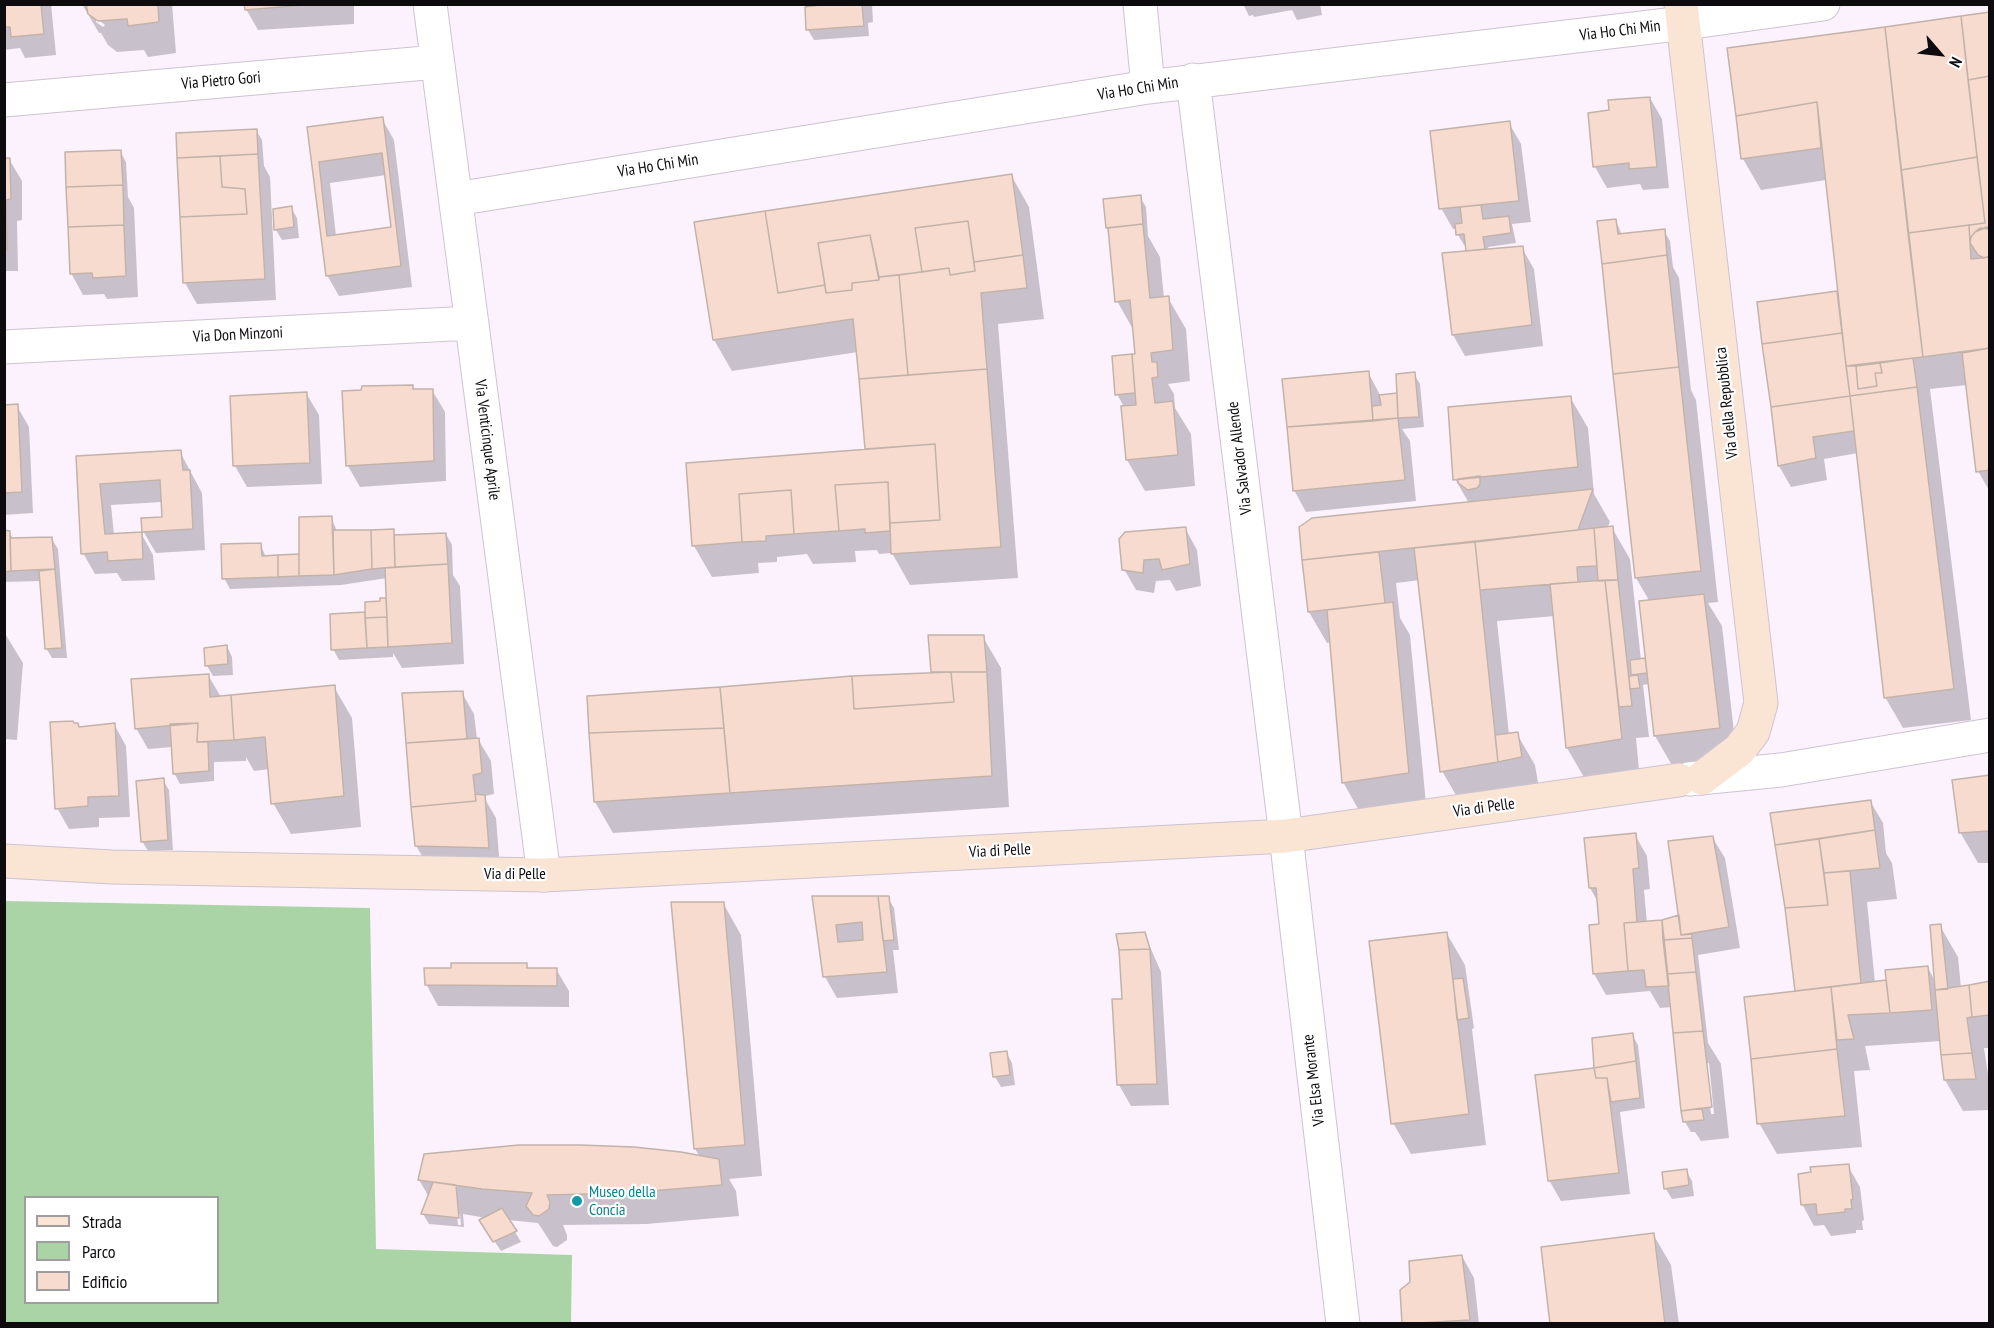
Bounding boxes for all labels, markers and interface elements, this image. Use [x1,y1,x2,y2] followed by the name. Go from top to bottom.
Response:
[1578,17,1662,45] street label: Via Ho Chi Min
[1910,24,1970,84] north arrow
[1945,54,1967,71] text: N
[180,68,262,94] street label: Via Pietro Gori
[1096,73,1180,105] street label: Via Ho Chi Min
[616,150,700,182] street label: Via Ho Chi Min
[193,323,283,347] street label: Via Don Minzoni
[1712,346,1742,460] street label: Via della Repubblica
[470,378,504,502] street label: Via Venticinque Aprile
[1224,400,1256,516] street label: Via Salvador Allende
[1452,794,1516,822] street label: Via di Pelle
[969,840,1031,862] street label: Via di Pelle
[484,864,546,884] street label: Via di Pelle
[1299,1033,1329,1127] street label: Via Elsa Morante
[589,1182,656,1220] place label: Museo della Concia
[570,1194,584,1208] marker: Museo della Concia
[24,1196,219,1304] legend
[82,1210,122,1233] text: Strada
[82,1240,116,1263] text: Parco
[82,1270,127,1293] text: Edificio

